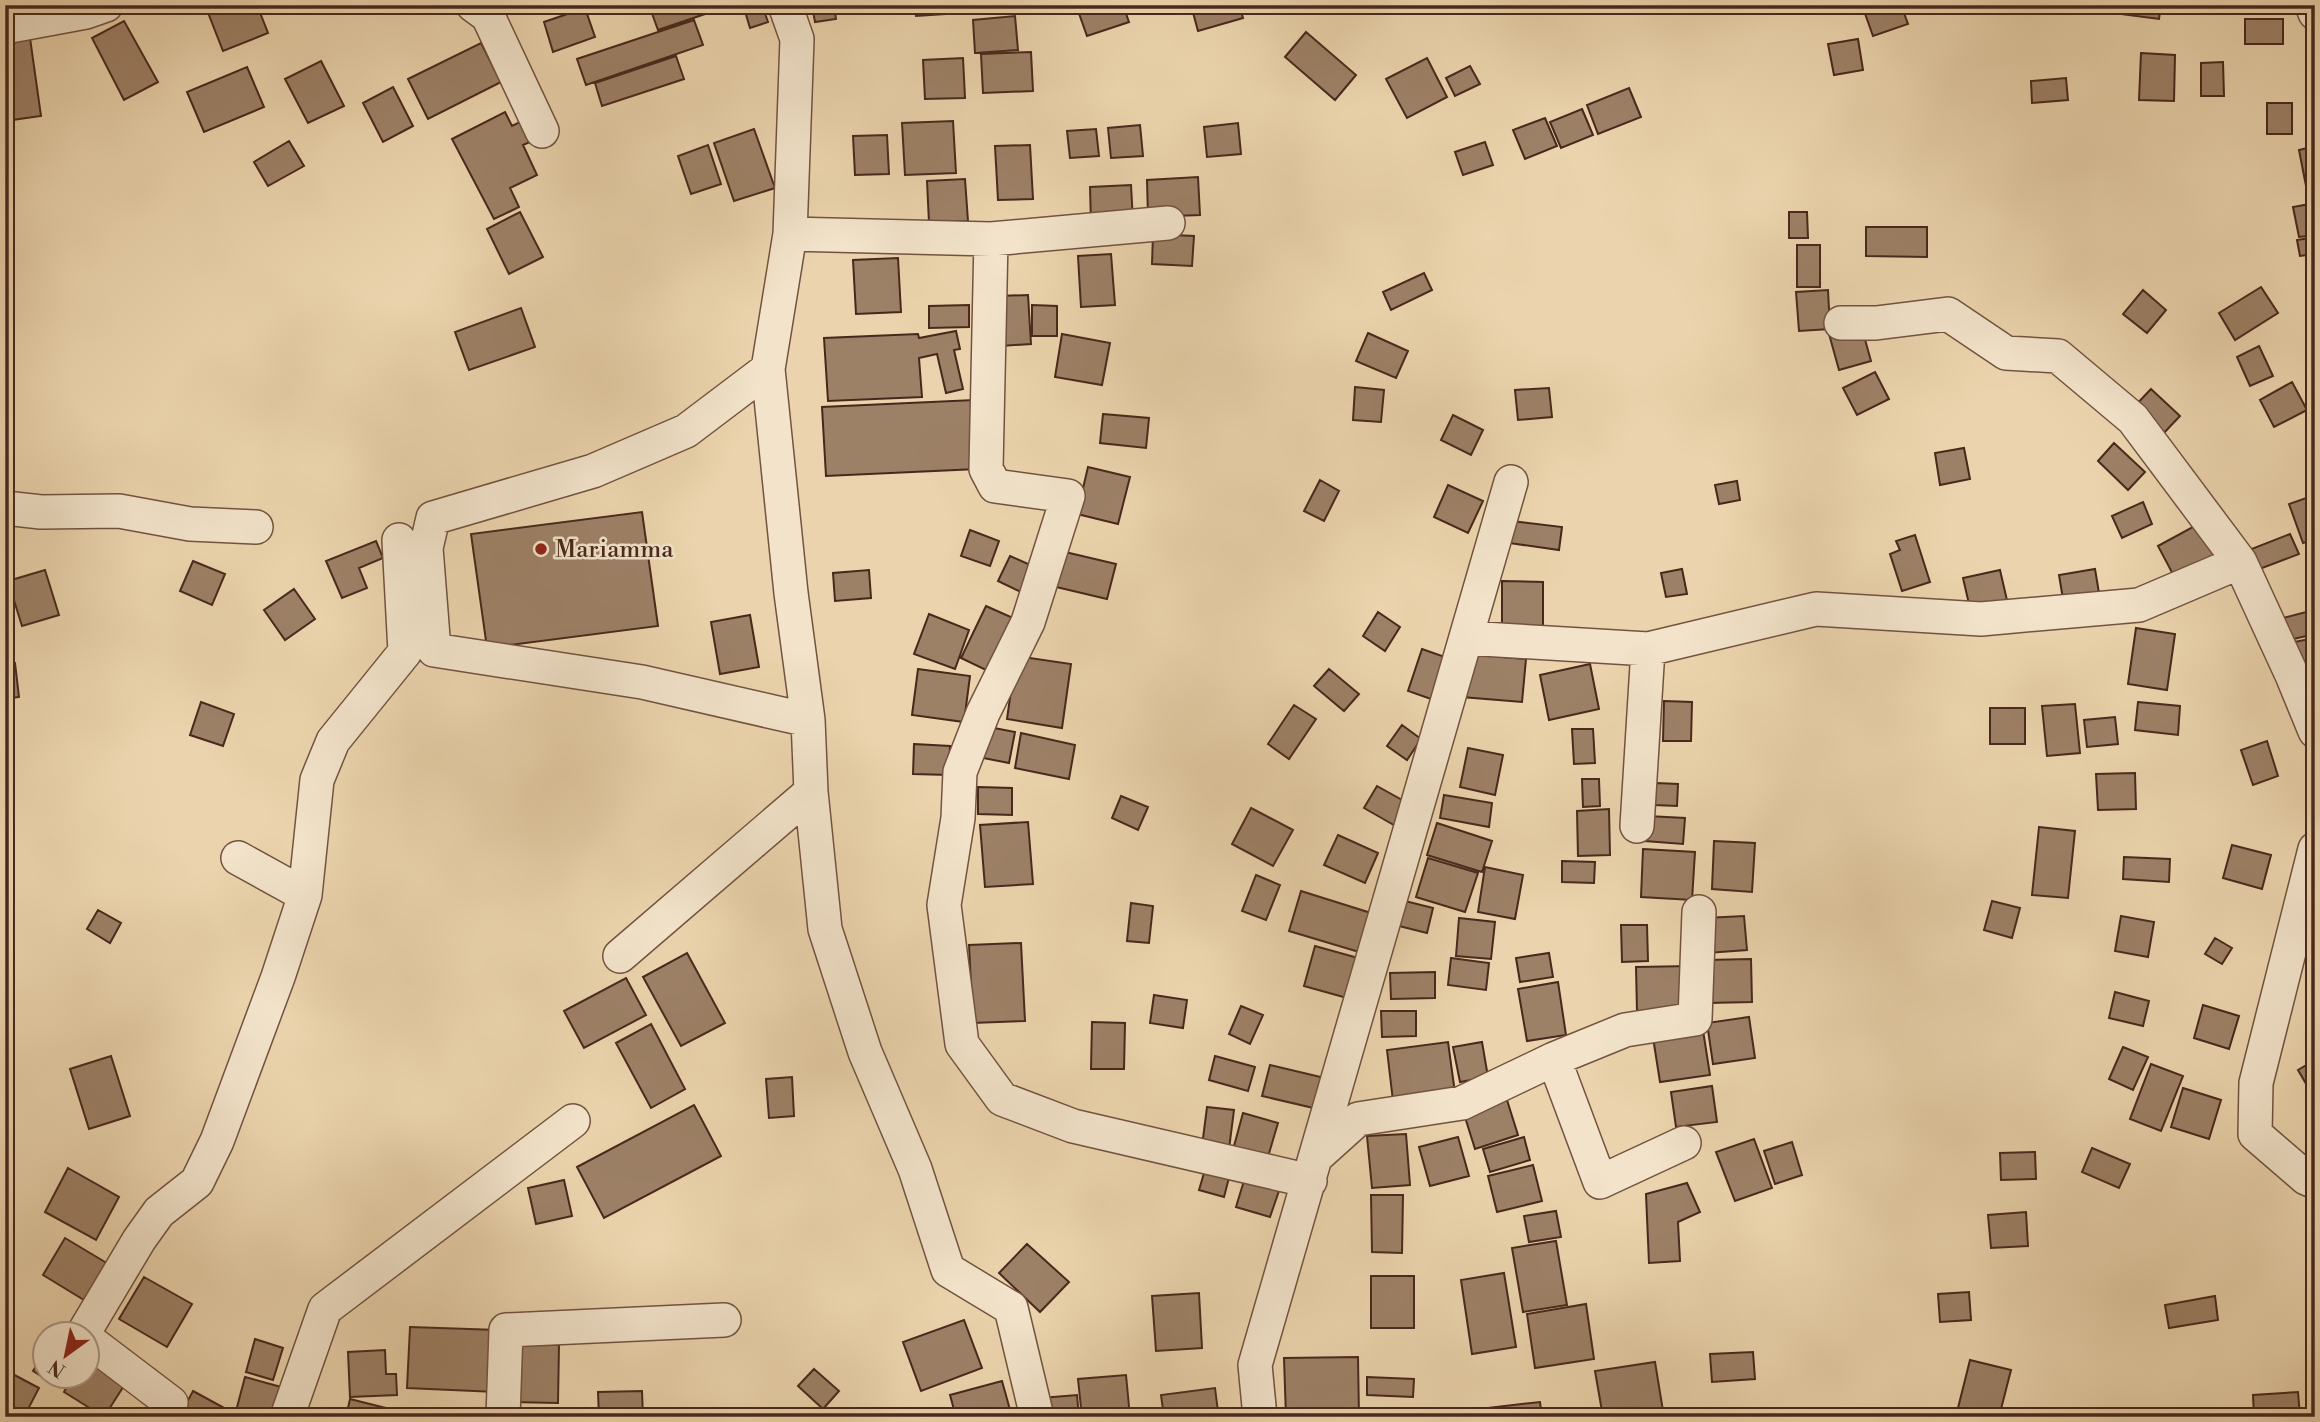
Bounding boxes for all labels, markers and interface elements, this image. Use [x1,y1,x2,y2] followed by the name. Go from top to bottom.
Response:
[555,535,674,565] place label: Mariamma
[533,541,549,557] marker: Mariamma
[32,1320,102,1390] north arrow
[44,1354,70,1383] text: N

